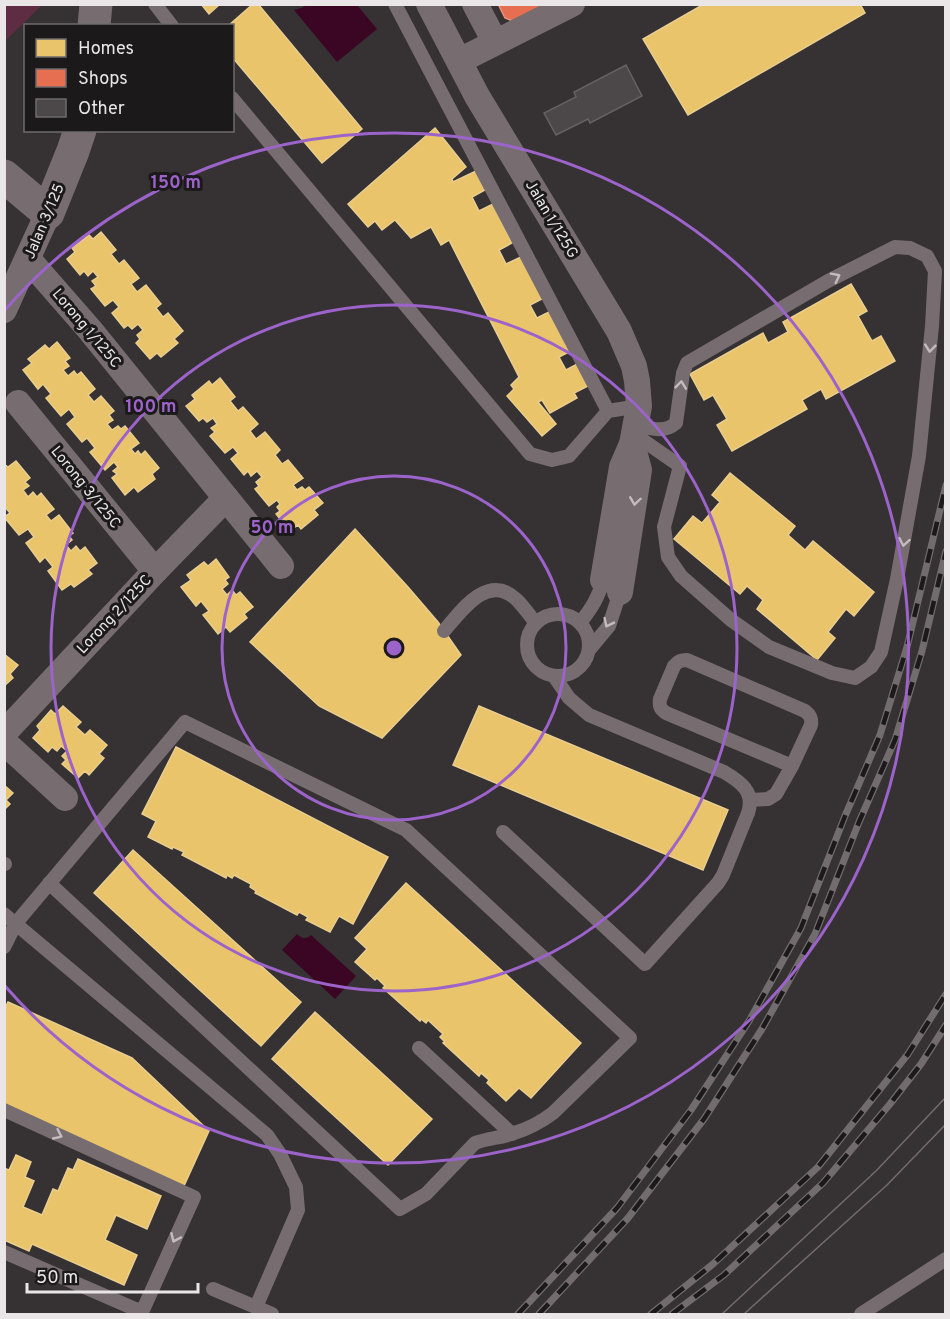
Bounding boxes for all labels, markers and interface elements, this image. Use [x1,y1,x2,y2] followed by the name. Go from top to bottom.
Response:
[24,24,234,132] legend
[78,38,134,61] text: Homes
[78,68,128,91] text: Shops
[78,98,125,121] text: Other
[151,172,201,195] text: 150 m
[520,177,581,262] street label: Jalan 1/125G
[21,181,70,262] street label: Jalan 3/125
[829,273,840,284] one-way arrow
[47,285,125,373] street label: Lorong 1/125C
[924,344,937,353] one-way arrow
[675,381,687,390] one-way arrow
[125,396,177,419] text: 100 m
[46,443,124,533] street label: Lorong 3/125C
[629,497,641,506] one-way arrow
[250,517,294,540] text: 50 m
[898,536,911,546] one-way arrow
[74,571,157,659] street label: Lorong 2/125C
[604,617,616,628] one-way arrow
[384,638,404,658] centre of rings
[51,1127,62,1139] one-way arrow
[170,1232,182,1243] one-way arrow
[27,1256,198,1294] scale bar
[36,1267,78,1290] text: 50 m

